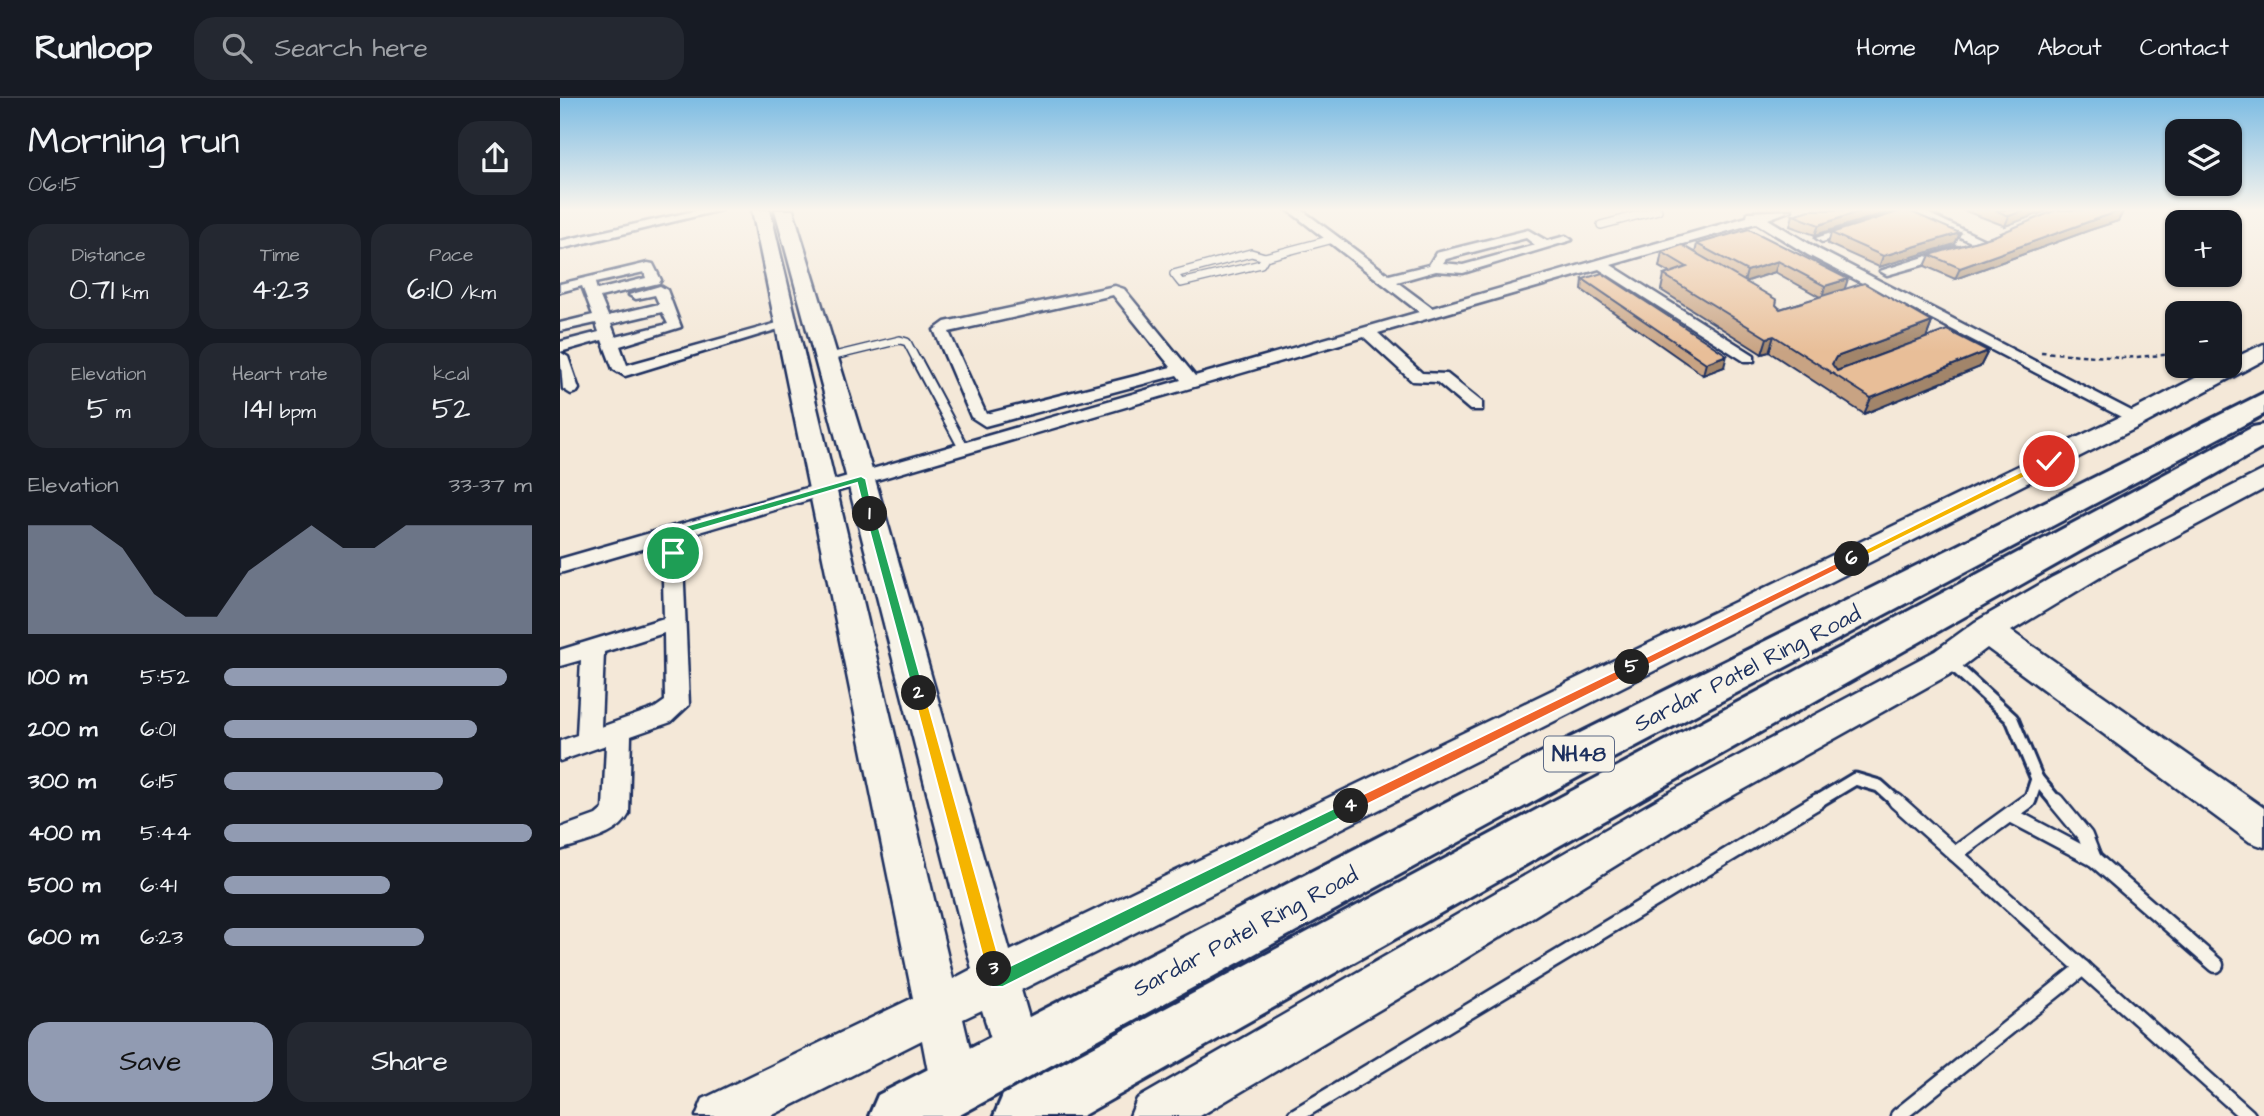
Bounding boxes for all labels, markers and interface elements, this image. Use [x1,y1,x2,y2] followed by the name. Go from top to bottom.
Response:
[194,17,684,80] search box
[35,25,152,71] text: Runloop
[218,29,256,67] icon: search
[274,30,428,66] text: Search here
[1856,31,1916,65] text: Home
[1954,31,1999,65] text: Map
[2037,31,2102,65] text: About
[2140,31,2229,65] text: Contact
[28,116,240,168] text: Morning run
[2165,119,2242,378] map controls
[2165,119,2242,196] button: layers
[458,121,532,195] button: share
[28,168,80,200] text: 06:15
[2165,210,2242,287] button: +
[72,242,146,269] text: Distance
[260,242,300,269] text: Time
[429,242,473,269] text: Pace
[69,269,114,311] text: 0.71
[251,269,309,311] text: 4:23
[407,269,453,311] text: 6:10
[114,280,148,307] text: km
[453,280,496,307] text: /km
[2165,301,2242,378] button: −
[71,361,146,388] text: Elevation
[232,361,328,388] text: Heart rate
[433,361,470,388] text: kcal
[87,388,108,430] text: 5
[244,388,272,430] text: 141
[432,388,471,430] text: 52
[108,399,130,426] text: m
[272,399,316,426] text: bpm
[2019,431,2079,491] pin
[2030,442,2068,480] icon: check
[28,469,119,501] text: Elevation
[448,469,532,501] text: 33–37 m
[852,496,888,532] pin: 1
[868,500,871,527] text: 1
[643,523,703,583] pin
[654,534,692,572] icon: arrive
[1834,542,1870,576] pin: 6
[1846,545,1857,572] text: 6
[1628,598,1867,741] street label: Sardar Patel Ring Road
[1614,650,1650,684] pin: 5
[1625,653,1638,680] text: 5
[28,661,87,693] text: 100 m
[140,661,190,693] text: 5:52
[902,676,936,710] pin: 2
[913,679,924,706] text: 2
[28,713,97,745] text: 200 m
[140,713,176,745] text: 6:01
[1544,736,1614,772] road number: NH48
[28,765,96,797] text: 300 m
[140,765,178,797] text: 6:15
[1334,788,1368,824] pin: 4
[1344,792,1357,819] text: 4
[28,817,100,849] text: 400 m
[140,817,191,849] text: 5:44
[1127,859,1364,1006] street label: Sardar Patel Ring Road
[28,869,100,901] text: 500 m
[140,869,177,901] text: 6:41
[28,921,99,953] text: 600 m
[140,921,183,953] text: 6:23
[976,952,1012,986] pin: 3
[989,955,998,982] text: 3
[28,1022,273,1102] button: Save
[287,1022,532,1102] button: Share

